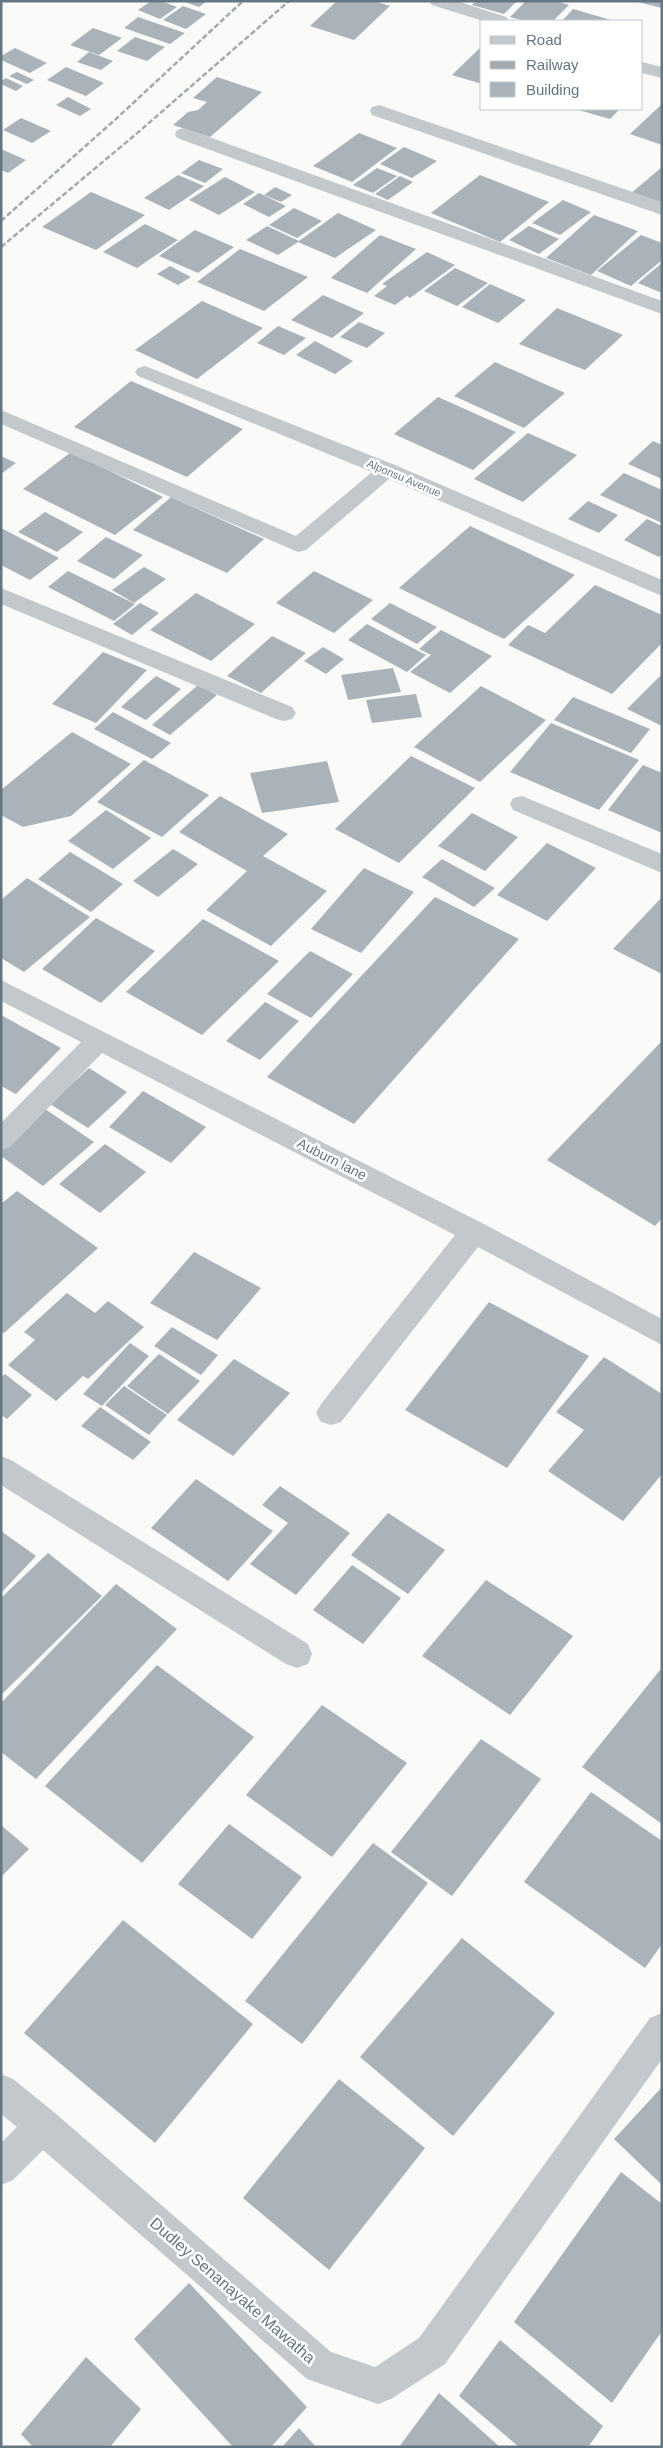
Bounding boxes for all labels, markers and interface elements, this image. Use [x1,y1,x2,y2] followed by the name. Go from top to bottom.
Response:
[480,20,643,110] legend
[526,31,562,48] text: Road
[526,56,579,73] text: Railway
[526,81,579,98] text: Building
[365,457,443,499] street label: Alponsu Avenue
[295,1135,369,1183] street label: Auburn lane
[147,2214,319,2367] street label: Dudley Senanayake Mawatha

